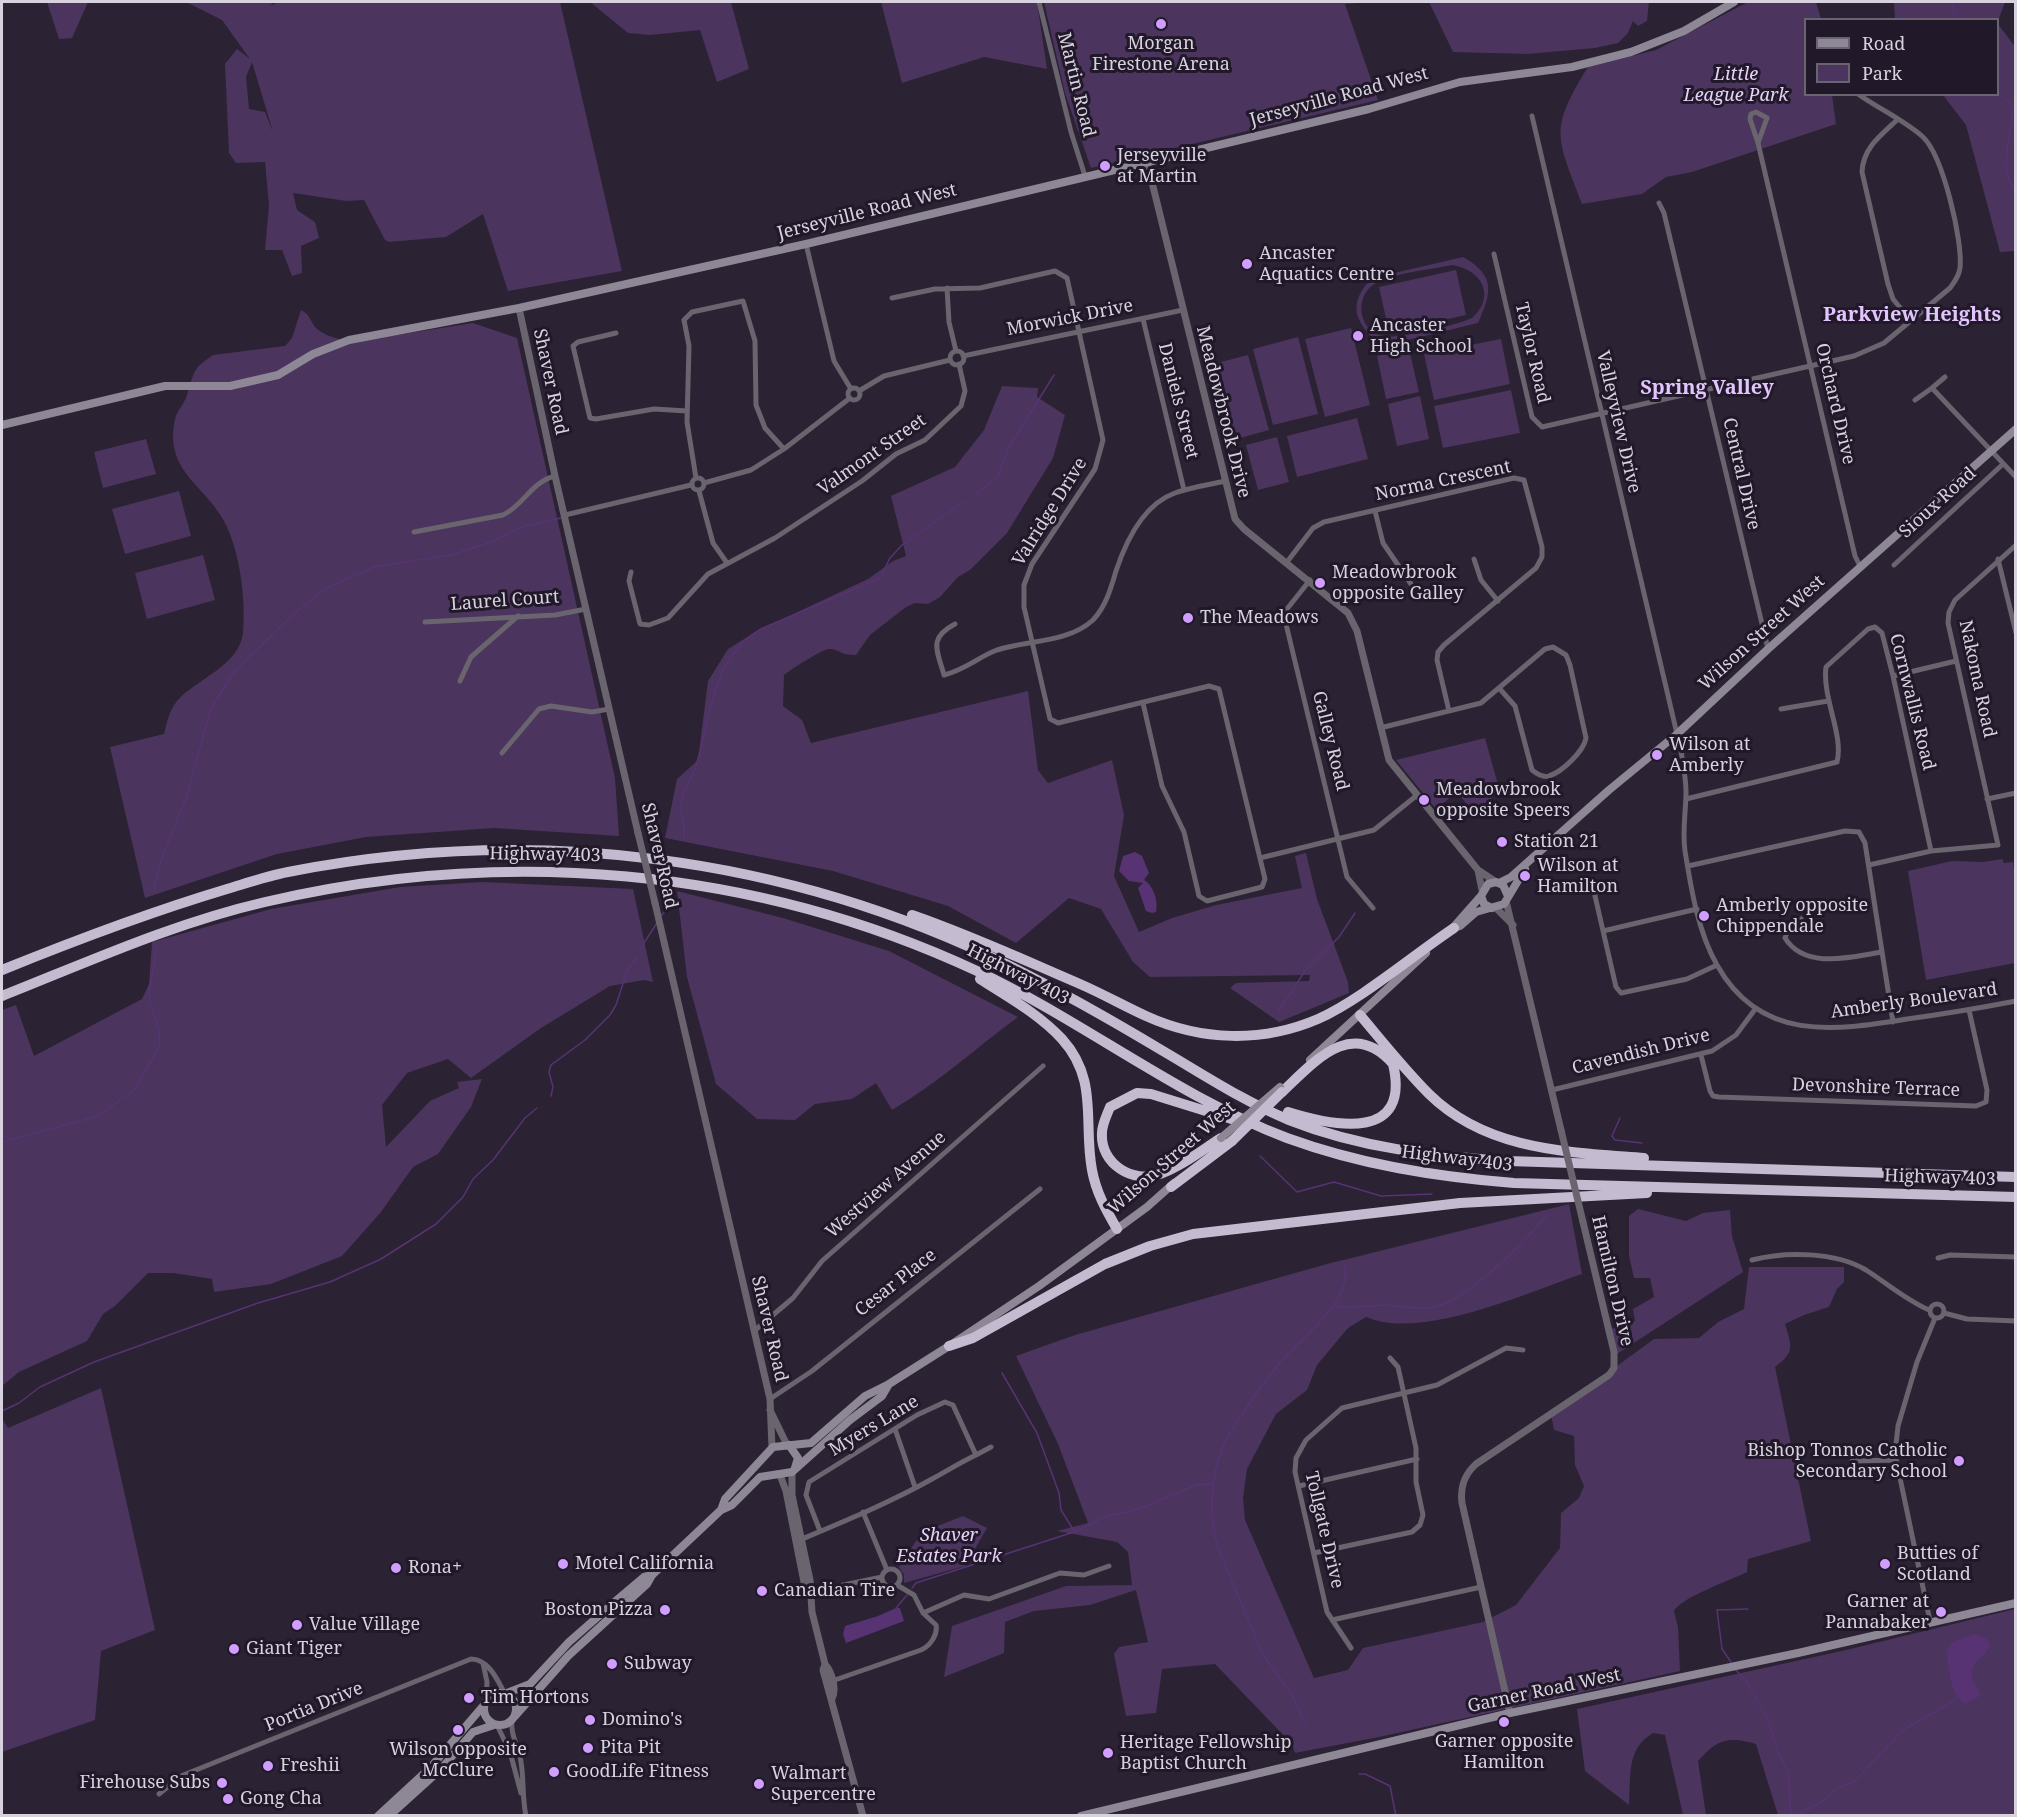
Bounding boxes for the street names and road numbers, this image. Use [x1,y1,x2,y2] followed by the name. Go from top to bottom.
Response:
[1053,30,1099,140] street label: Martin Road
[1247,63,1431,131] street label: Jerseyville Road West
[775,179,959,245] street label: Jerseyville Road West
[1005,295,1135,341] street label: Morwick Drive
[1510,300,1554,406] street label: Taylor Road
[1191,324,1255,500] street label: Meadowbrook Drive
[528,327,572,437] street label: Shaver Road
[1153,341,1203,461] street label: Daniels Street
[1811,341,1859,467] street label: Orchard Drive
[1591,349,1645,495] street label: Valleyview Drive
[814,410,930,500] street label: Valmont Street
[1718,416,1764,532] street label: Central Drive
[1008,454,1092,570] street label: Valridge Drive
[1373,456,1513,506] street label: Norma Crescent
[1895,463,1981,543] street label: Sioux Road
[1695,571,1829,695] street label: Wilson Street West
[450,586,560,616] street label: Laurel Court
[1954,618,2000,740] street label: Nakoma Road
[1885,631,1939,773] street label: Cornwallis Road
[1307,689,1353,793] street label: Galley Road
[636,801,682,911] street label: Shaver Road
[489,843,601,867] street label: Highway 403
[963,940,1073,1010] street label: Highway 403
[1829,979,1999,1023] street label: Amberly Boulevard
[1570,1024,1712,1080] street label: Cavendish Drive
[1792,1074,1960,1102] street label: Devonshire Terrace
[1104,1097,1240,1219] street label: Wilson Street West
[821,1127,951,1243] street label: Westview Avenue
[1400,1141,1514,1177] street label: Highway 403
[1884,1165,1996,1191] street label: Highway 403
[1587,1214,1637,1348] street label: Hamilton Drive
[851,1245,941,1321] street label: Cesar Place
[746,1274,792,1384] street label: Shaver Road
[825,1391,923,1461] street label: Myers Lane
[1300,1469,1348,1591] street label: Tollgate Drive
[1466,1664,1622,1718] street label: Garner Road West
[262,1678,366,1736] street label: Portia Drive

